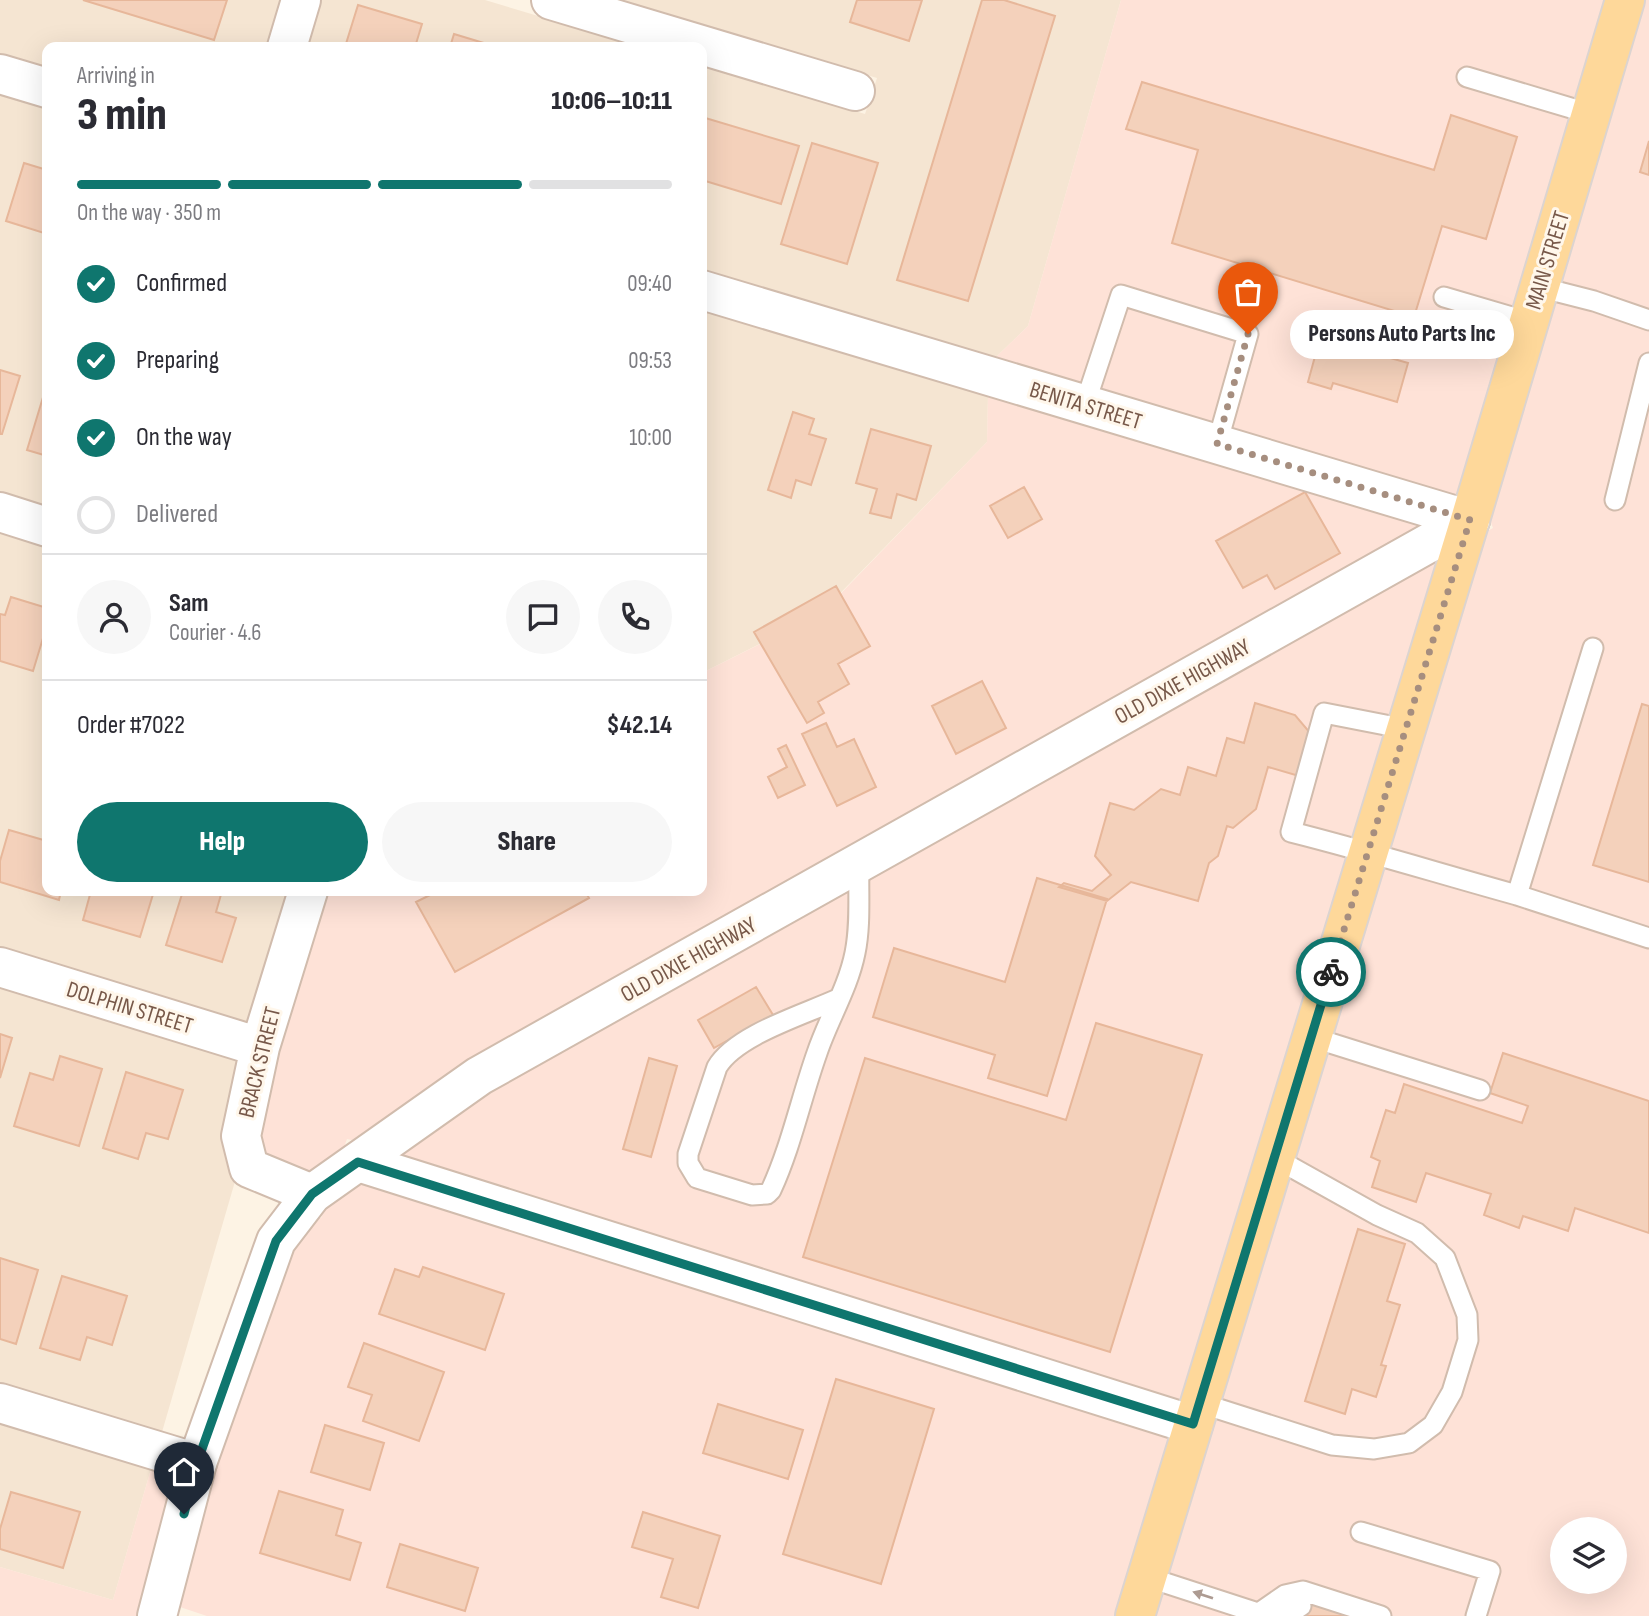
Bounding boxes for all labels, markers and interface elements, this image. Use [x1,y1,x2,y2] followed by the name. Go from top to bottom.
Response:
[77,62,155,90] text: Arriving in
[551,86,672,117] text: 10:06–10:11
[77,88,167,143] text: 3 min
[77,199,221,227] text: On the way · 350 m
[1520,208,1576,313] street label: MAIN STREET
[1218,262,1278,334] pin
[77,265,115,303] icon: check
[136,268,227,299] text: Confirmed
[627,270,672,298] text: 09:40
[1229,273,1267,311] icon: bag
[1290,310,1514,358] callout: Persons Auto Parts Inc
[1308,320,1496,348] text: Persons Auto Parts Inc
[77,342,115,380] icon: check
[136,345,219,376] text: Preparing
[628,347,672,375] text: 09:53
[1026,376,1145,436] street label: BENITA STREET
[77,419,115,457] icon: check
[136,422,232,453] text: On the way
[629,424,672,452] text: 10:00
[136,499,218,530] text: Delivered
[77,580,151,654] button: person
[506,580,580,654] button: chat
[598,580,672,654] button: phone
[169,588,209,619] text: Sam
[169,619,261,647] text: Courier · 4.6
[1110,633,1256,731] street label: OLD DIXIE HIGHWAY
[77,710,185,741] text: Order #7022
[607,710,672,741] text: $42.14
[77,802,368,882] button: Help
[382,802,672,882] button: Share
[616,911,762,1009] street label: OLD DIXIE HIGHWAY
[1296,937,1366,1007] courier
[1312,953,1350,991] icon: bike
[63,975,196,1040] street label: DOLPHIN STREET
[233,1004,287,1121] street label: BRACK STREET
[154,1442,214,1514] pin
[165,1453,203,1491] icon: home
[1550,1517,1627,1594] map controls
[1550,1517,1627,1594] button: layers
[1192,1590,1213,1600] one-way arrow

